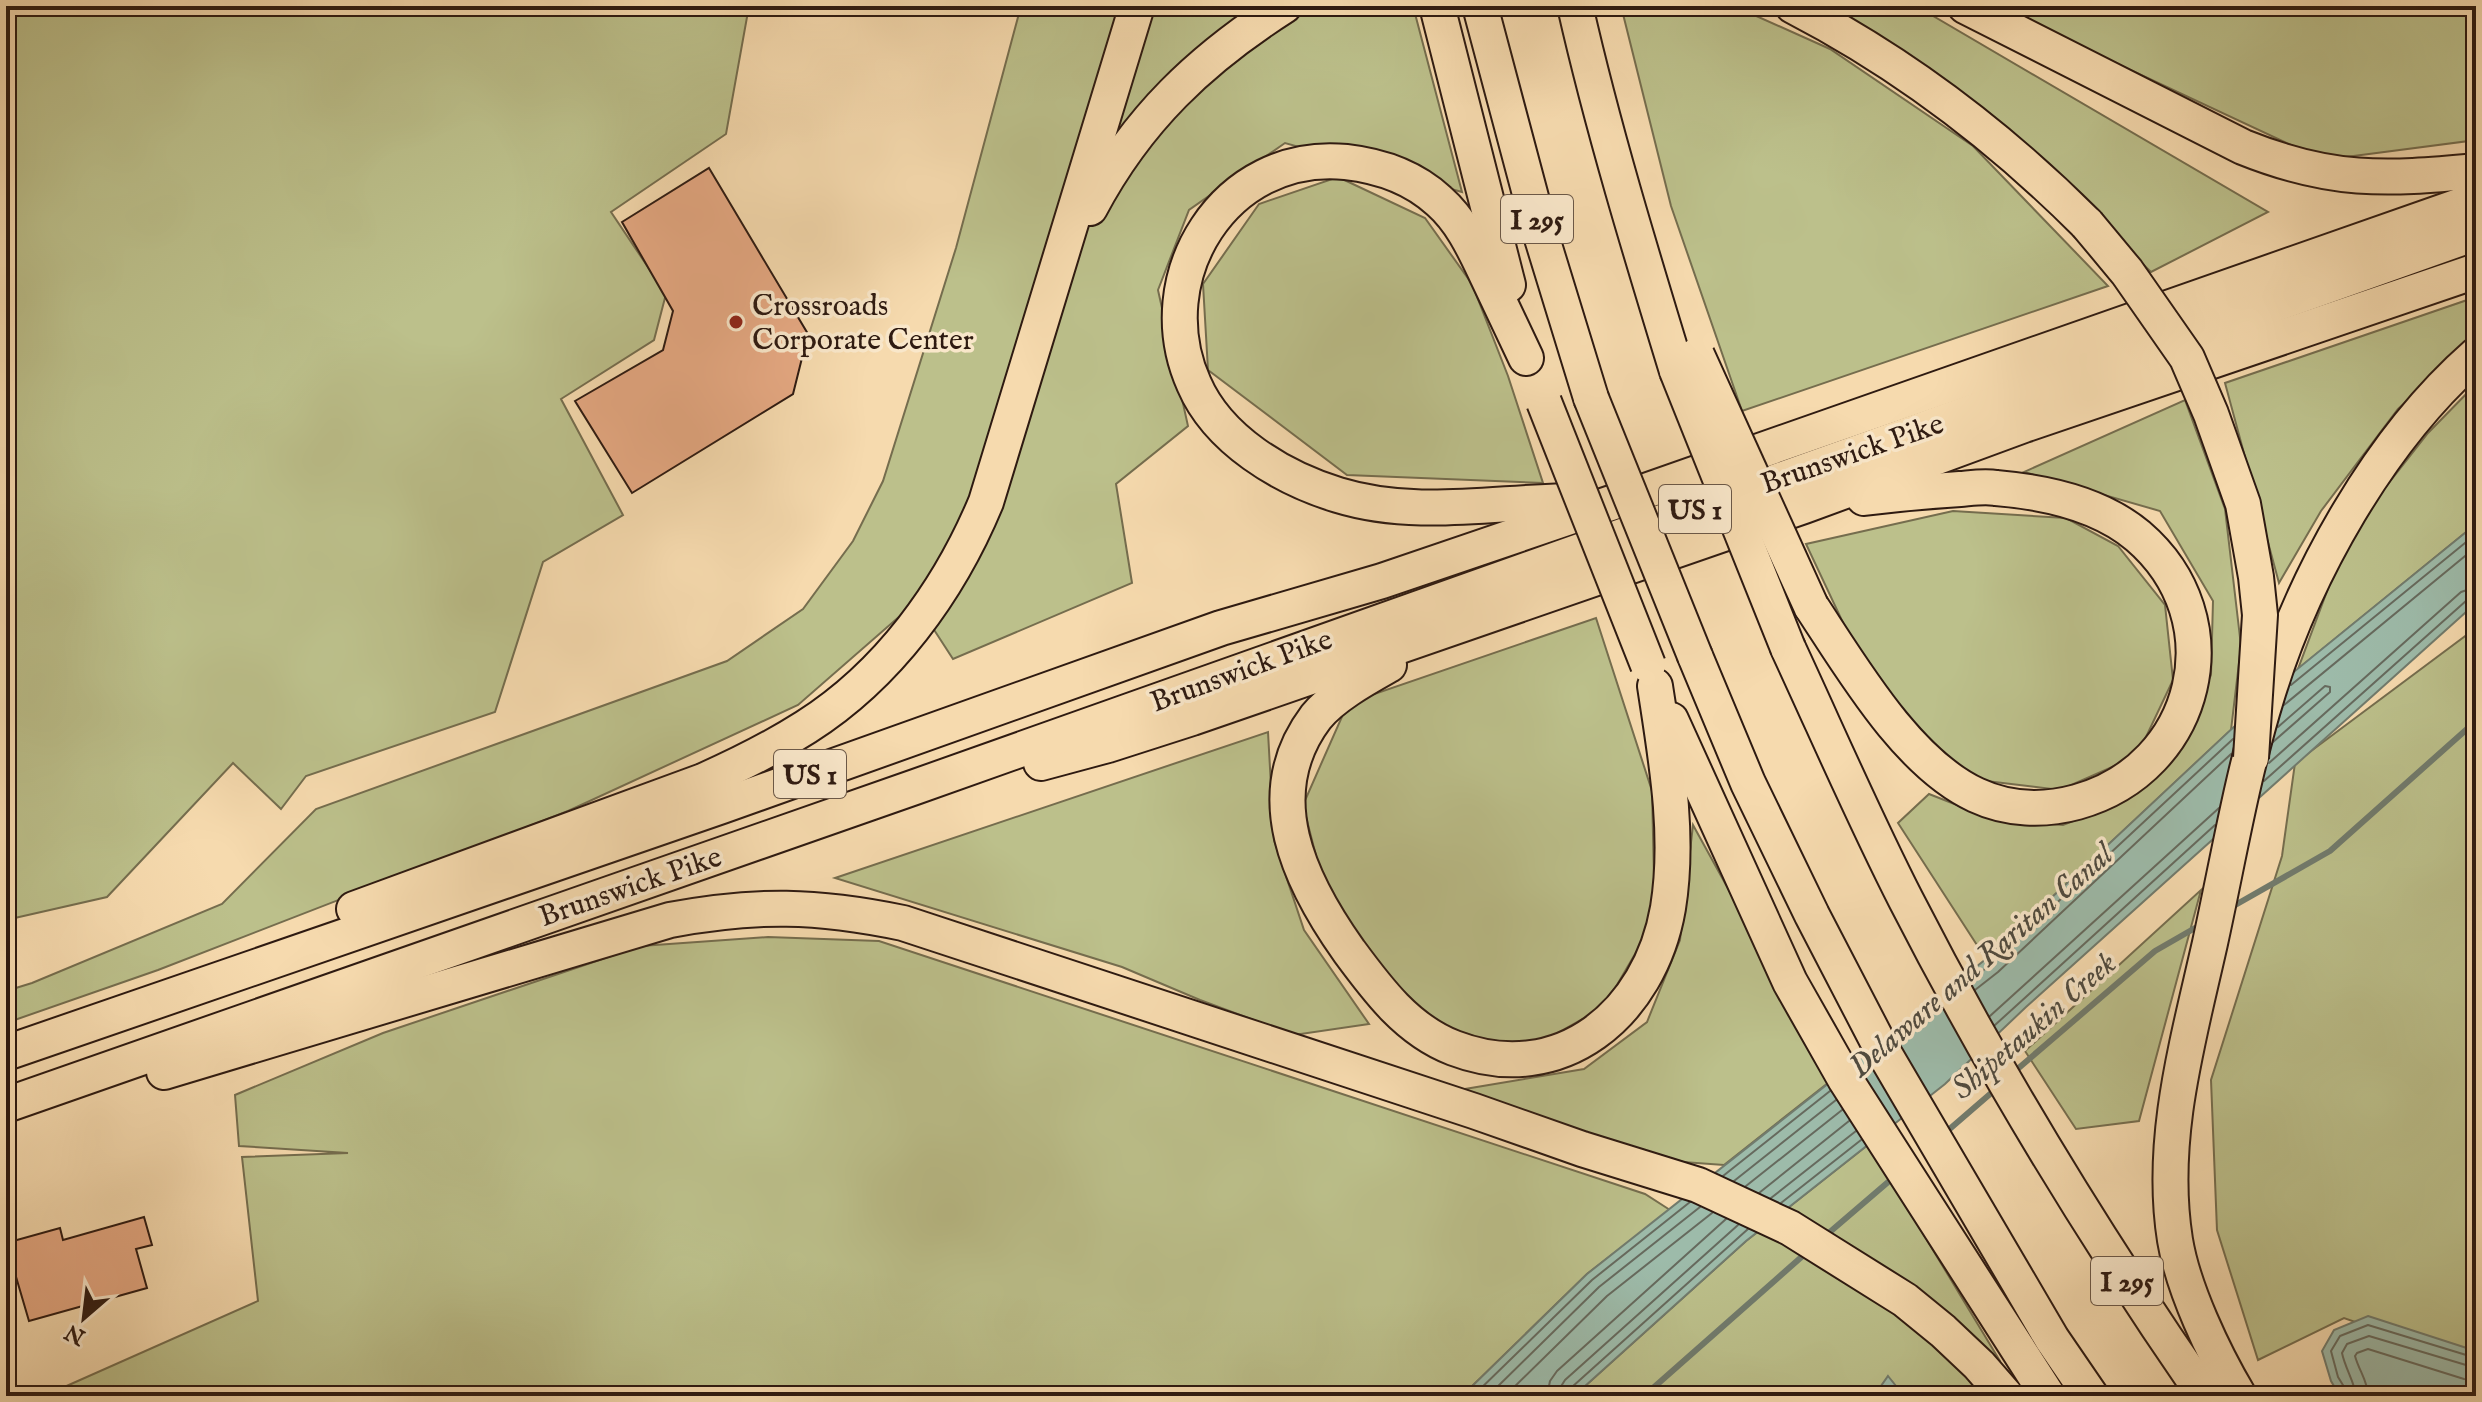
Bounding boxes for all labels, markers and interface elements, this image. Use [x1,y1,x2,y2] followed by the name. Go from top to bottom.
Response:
[1501,195,1573,243] road number: I 295
[752,288,974,360] place label: Crossroads Corporate Center
[727,313,745,331] marker: Crossroads Corporate Center
[1756,406,1949,504] street label: Brunswick Pike
[1659,485,1731,533] road number: US 1
[1145,621,1338,722] street label: Brunswick Pike
[774,750,846,798] road number: US 1
[1841,834,2124,1088] water label: Delaware and Raritan Canal
[534,839,727,937] street label: Brunswick Pike
[1943,944,2126,1110] water label: Shipetaukin Creek
[2091,1257,2163,1305] road number: I 295
[44,1278,124,1358] north arrow
[61,1317,91,1351] text: N

